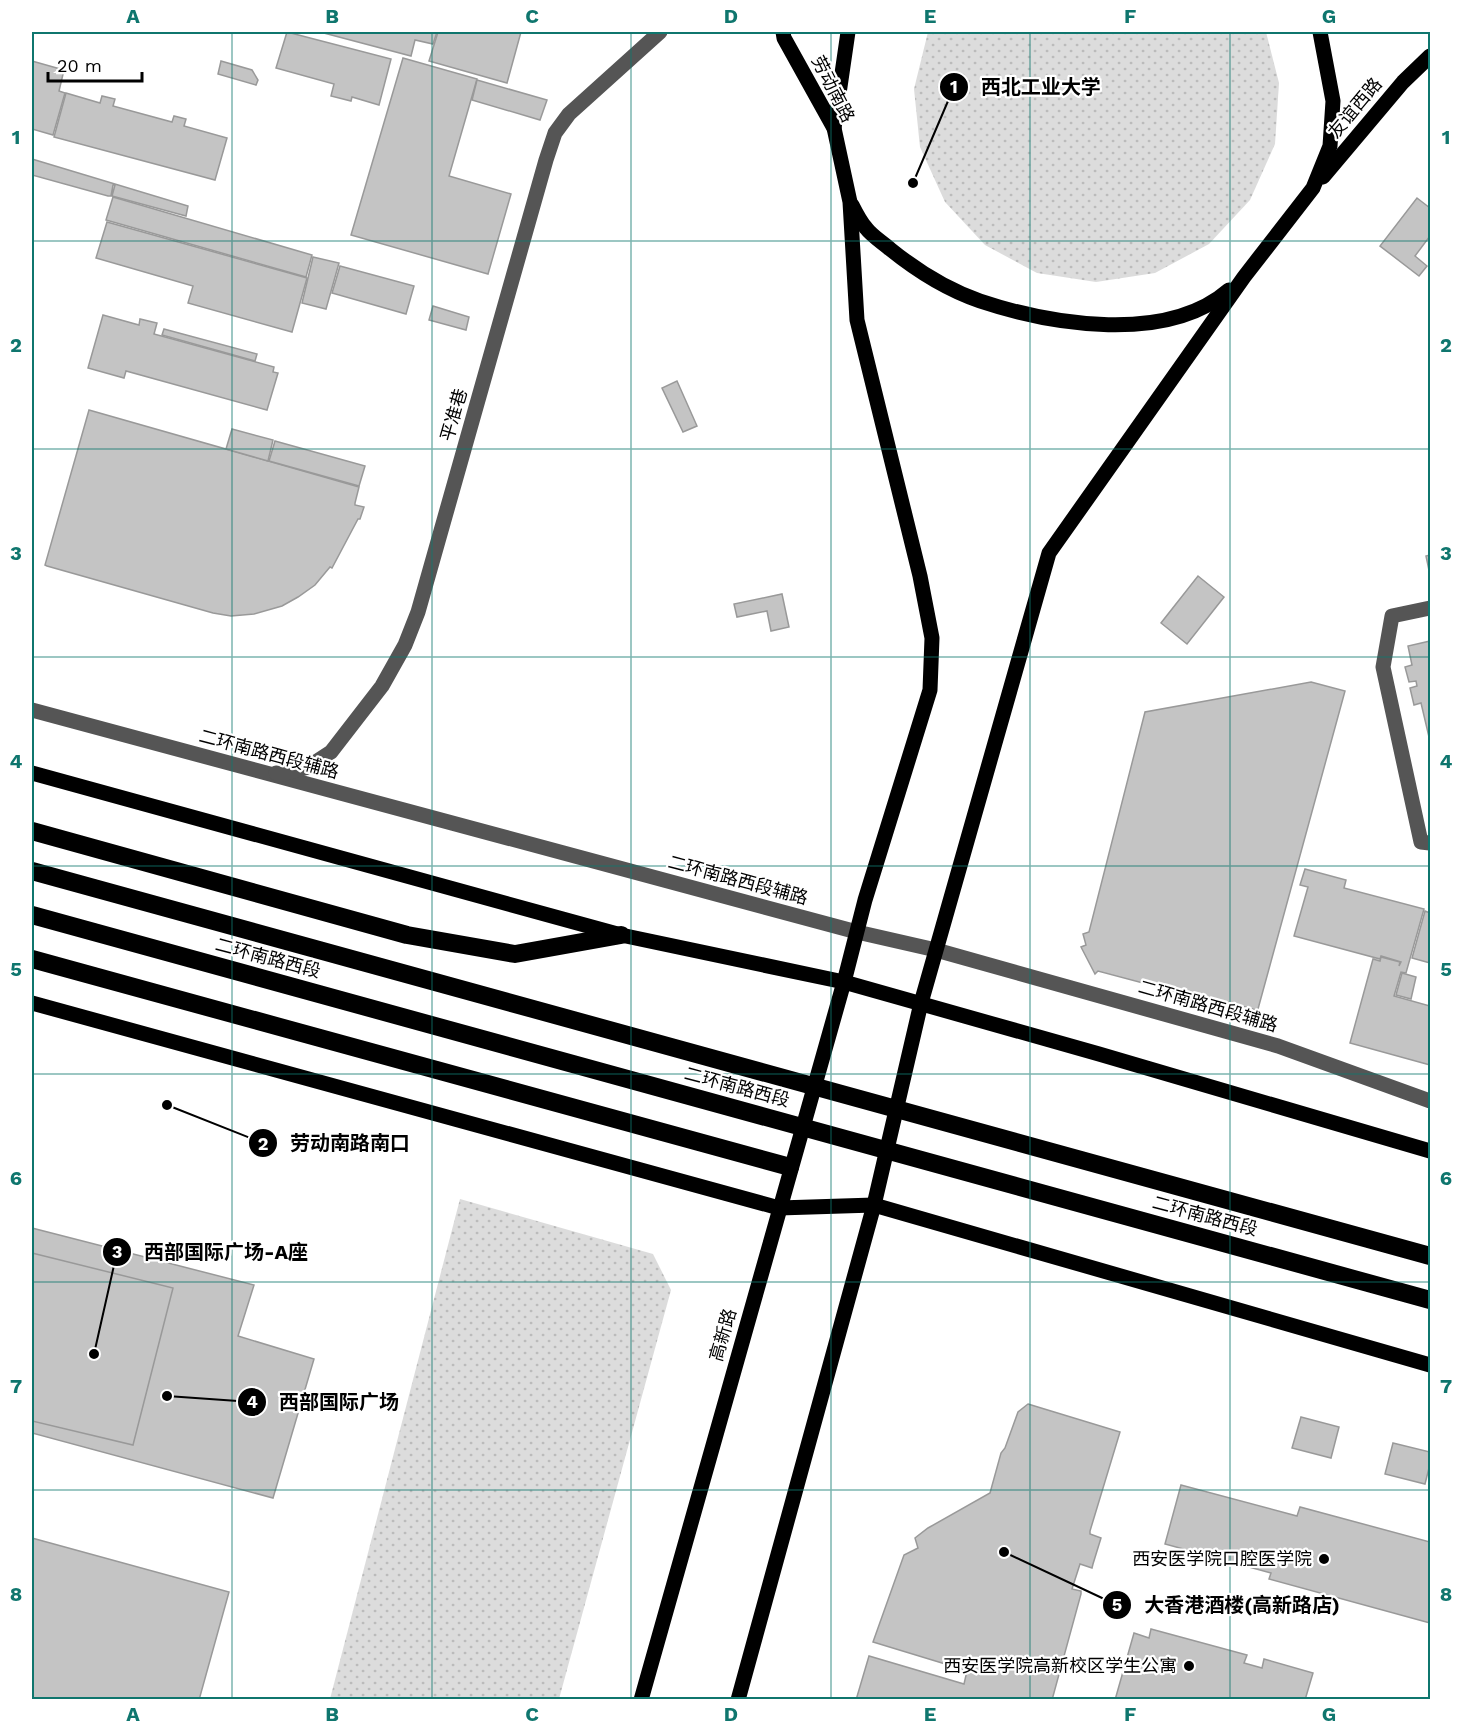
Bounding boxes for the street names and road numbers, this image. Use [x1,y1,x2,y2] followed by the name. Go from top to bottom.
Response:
[808,52,859,126] street label: 劳动南路
[1323,73,1386,142] street label: 友谊西路
[436,386,471,444] street label: 平准巷
[197,725,341,782] street label: 二环南路西段辅路
[666,851,810,908] street label: 二环南路西段辅路
[213,933,323,982] street label: 二环南路西段
[1136,976,1280,1035] street label: 二环南路西段辅路
[682,1062,792,1111] street label: 二环南路西段
[1150,1191,1260,1240] street label: 二环南路西段
[705,1306,740,1364] street label: 高新路

